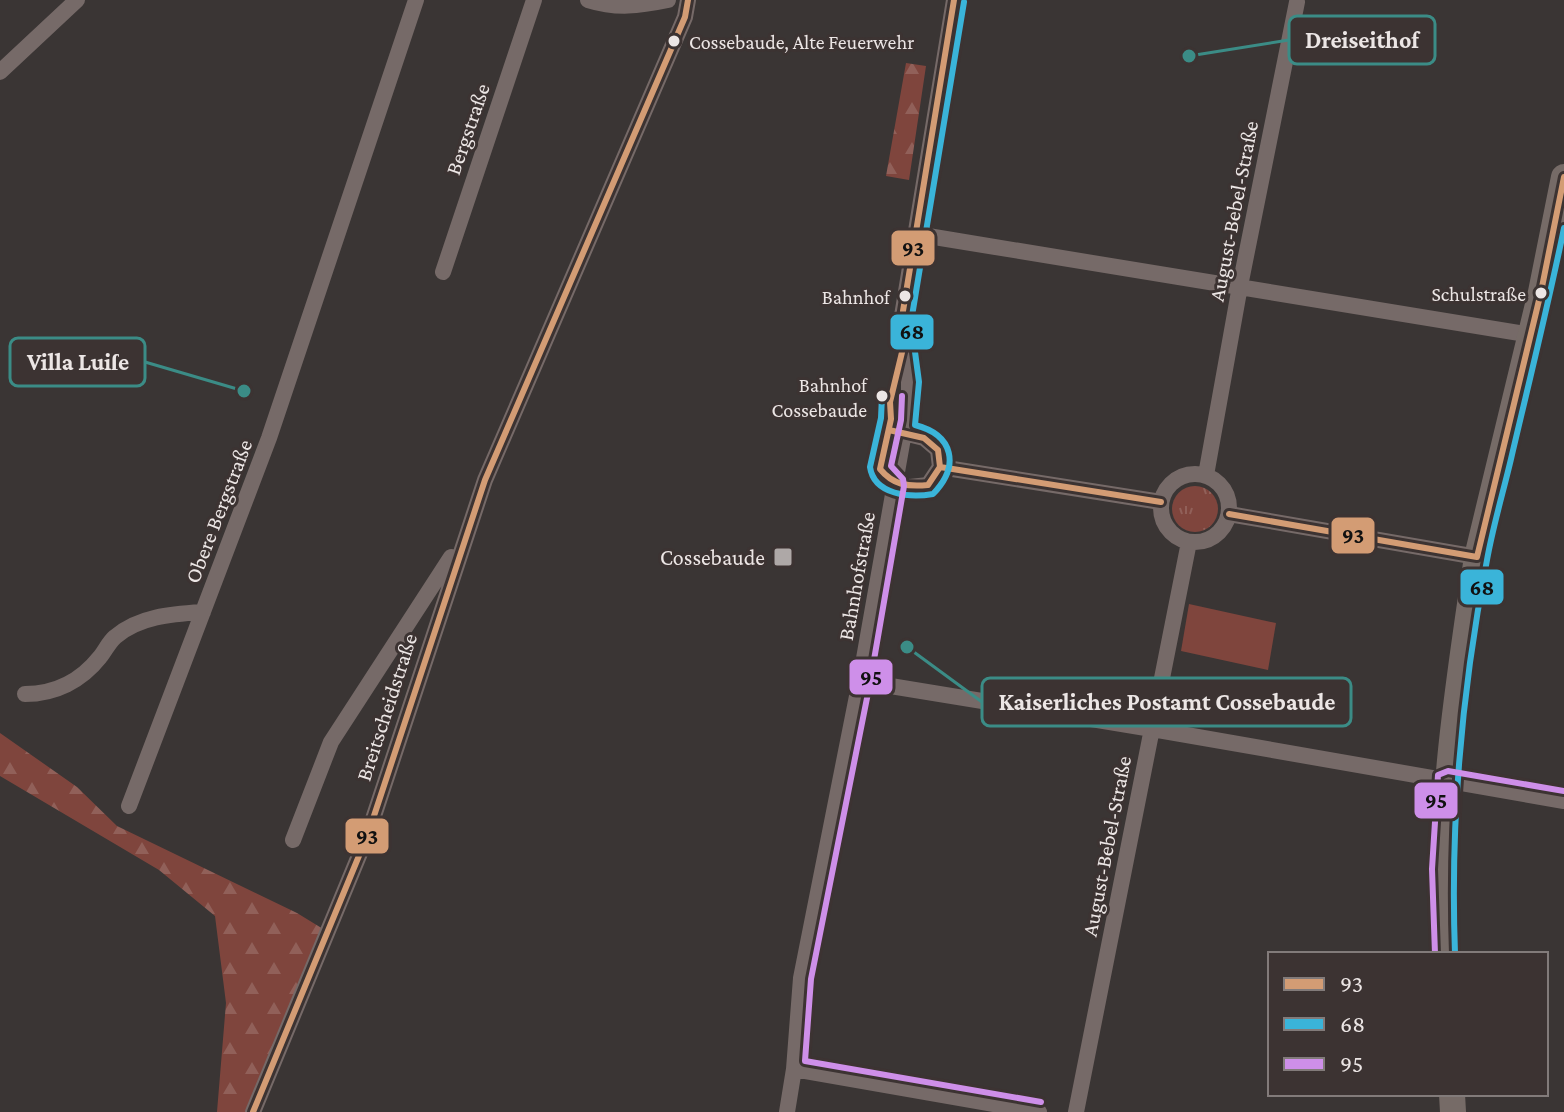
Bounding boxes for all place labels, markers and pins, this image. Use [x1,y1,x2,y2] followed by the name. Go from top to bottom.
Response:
[1289,16,1435,64] callout: Dreiseithof
[689,31,914,53] place label: Cossebaude, Alte Feuerwehr
[666,33,682,49] marker: Cossebaude, Alte Feuerwehr
[1431,283,1526,305] place label: Schulstraße
[1533,285,1549,301] marker: Schulstraße
[822,286,891,308] place label: Bahnhof
[897,288,913,304] marker: Bahnhof
[10,338,145,386] callout: Villa Luiſe
[772,374,868,421] place label: Bahnhof Cossebaude
[874,388,890,404] marker: Bahnhof Cossebaude
[660,545,765,570] place label: Cossebaude
[772,546,794,568] marker: Cossebaude
[982,678,1351,726] callout: Kaiserliches Postamt Cossebaude

